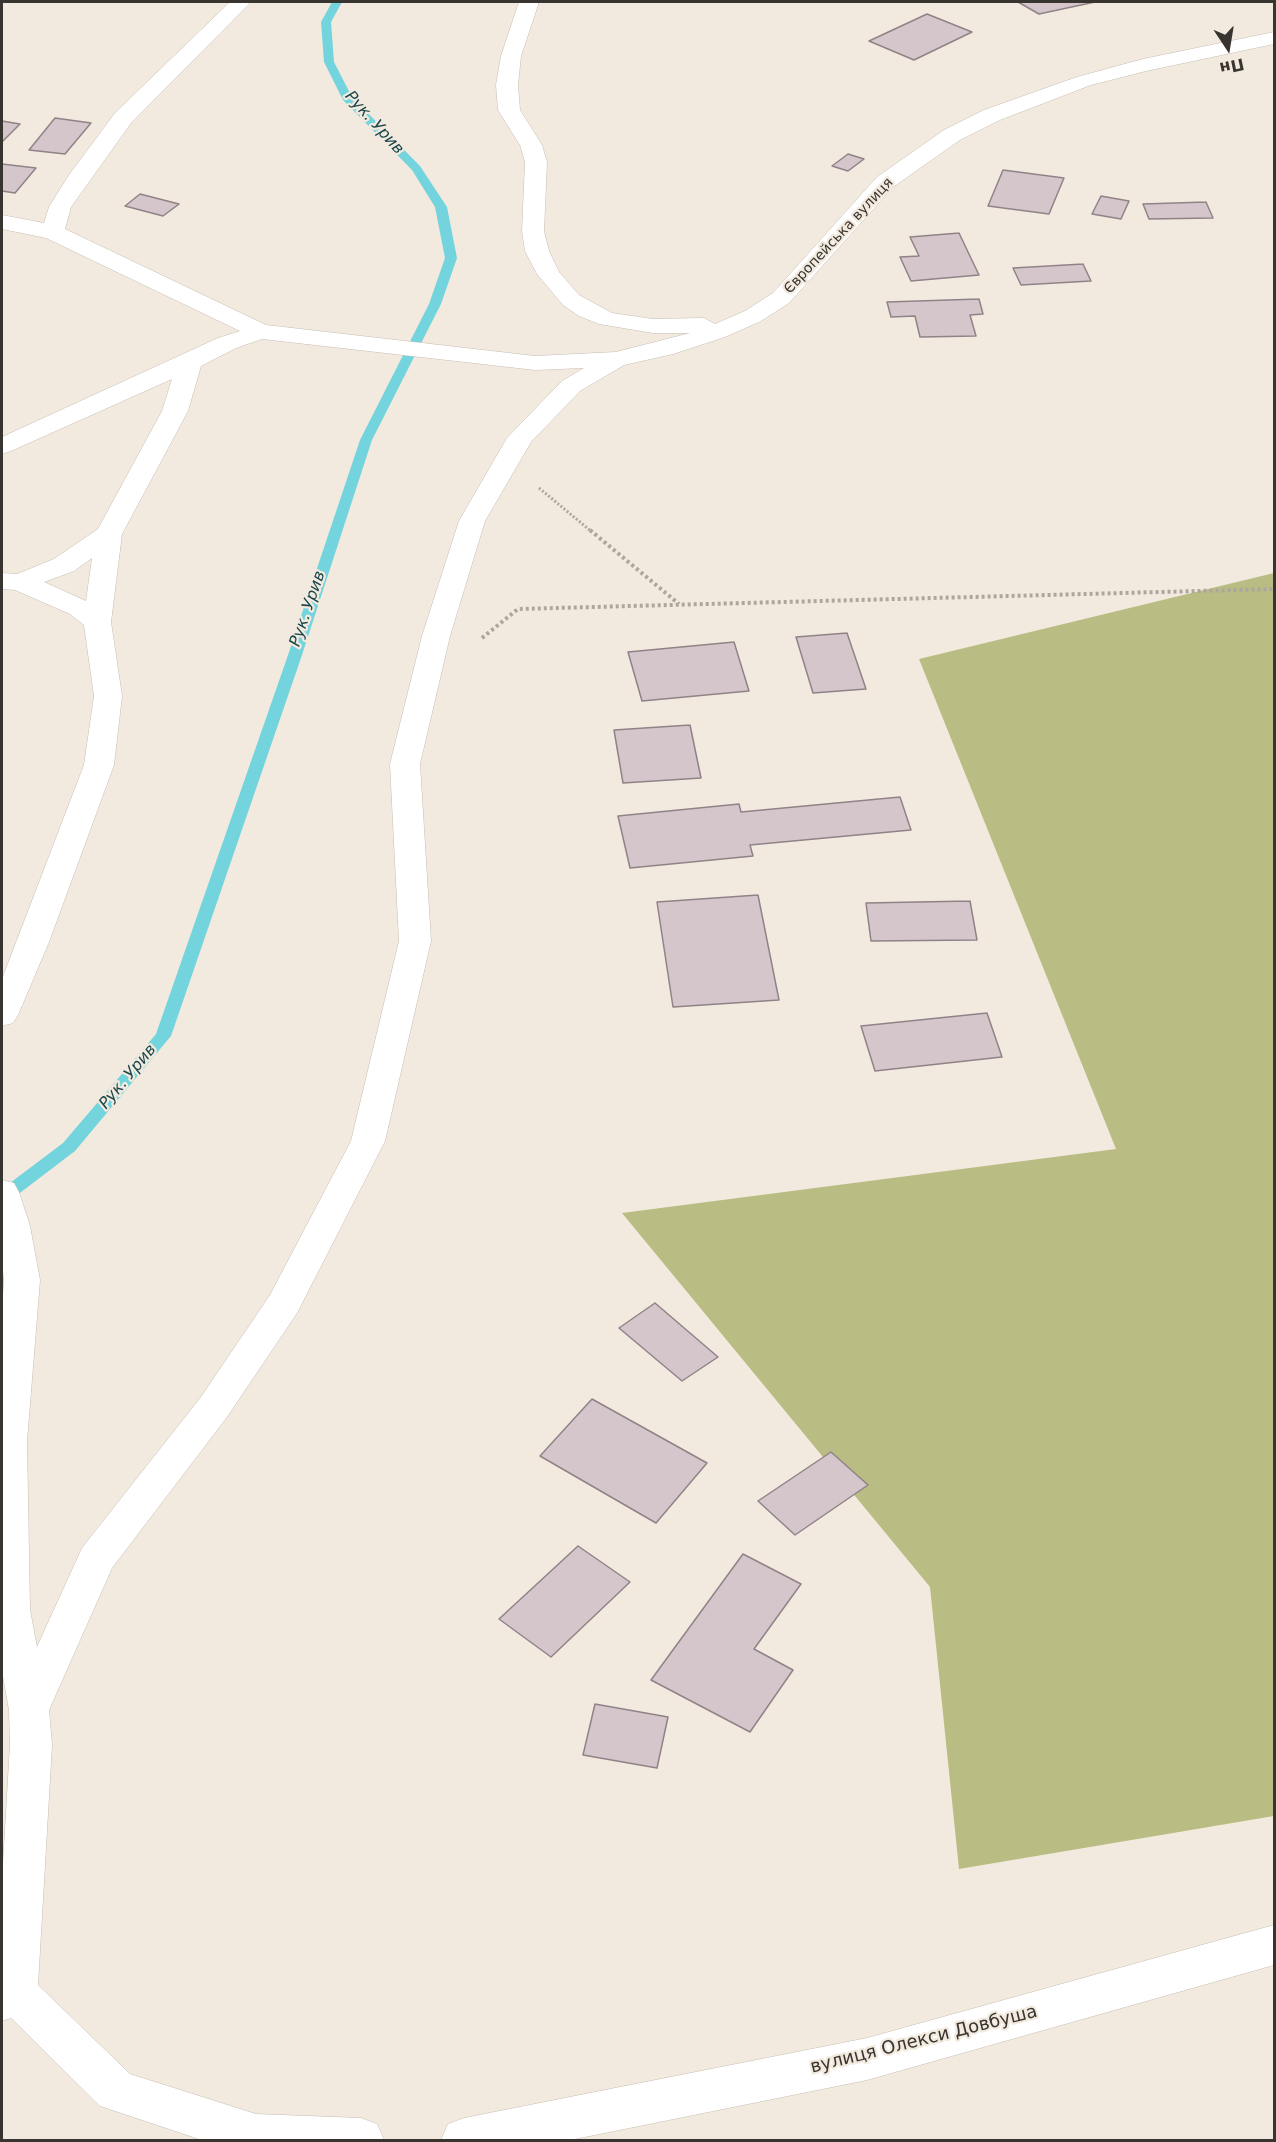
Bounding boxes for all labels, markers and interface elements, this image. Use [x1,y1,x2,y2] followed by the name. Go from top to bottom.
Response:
[1198,18,1258,78] north arrow
[1218,54,1246,78] text: Пн
[341,87,407,159] water label: Рук. Урив
[781,175,897,297] street label: Європейська вулиця
[286,569,330,649] water label: Рук. Урив
[95,1041,161,1113] water label: Рук. Урив
[808,2001,1040,2079] street label: вулиця Олекси Довбуша

